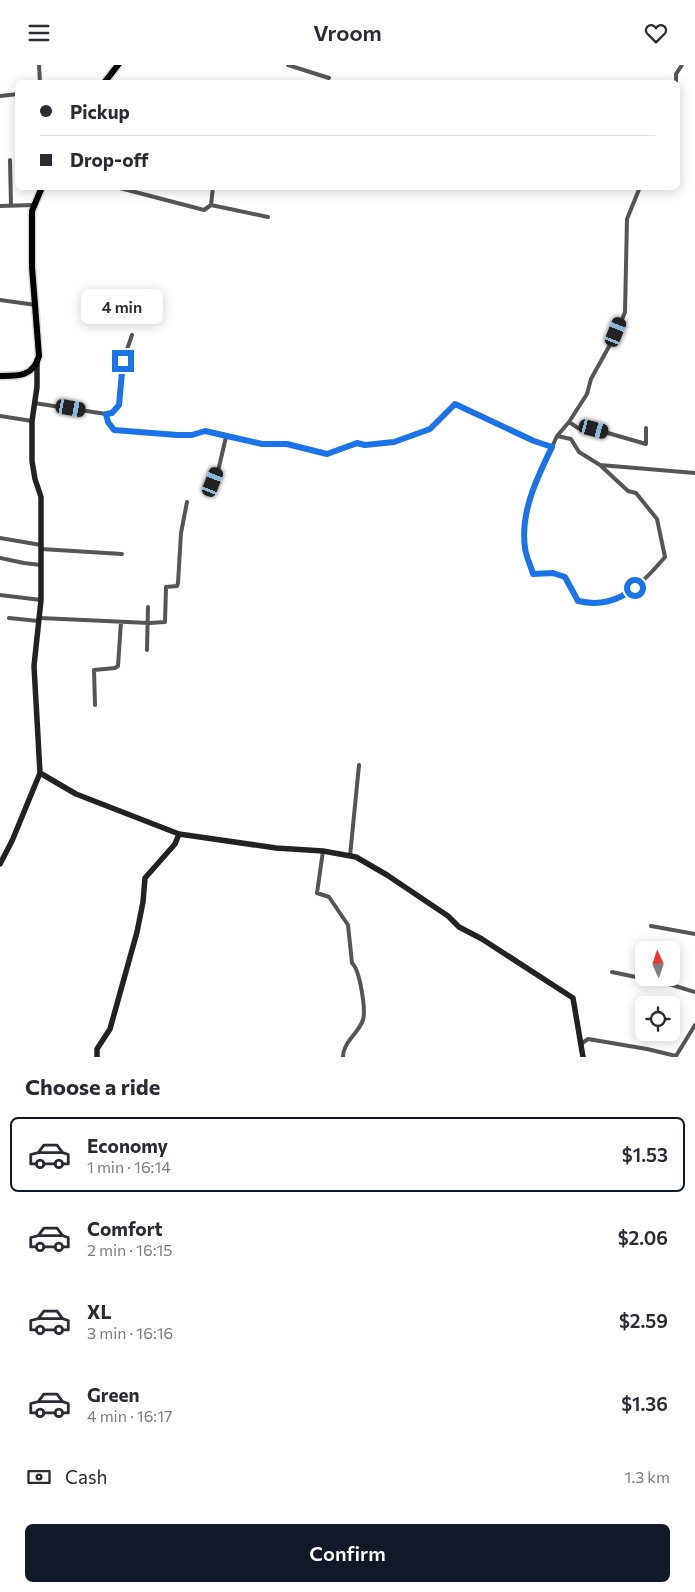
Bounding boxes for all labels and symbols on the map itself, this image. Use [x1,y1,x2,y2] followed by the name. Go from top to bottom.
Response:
[82,289,164,323] callout: 4 min
[603,315,628,349] car
[112,350,134,372] route end
[54,398,87,418] car
[577,418,610,440] car
[200,465,225,499] car
[624,577,646,599] route start
[635,941,680,986] north arrow

